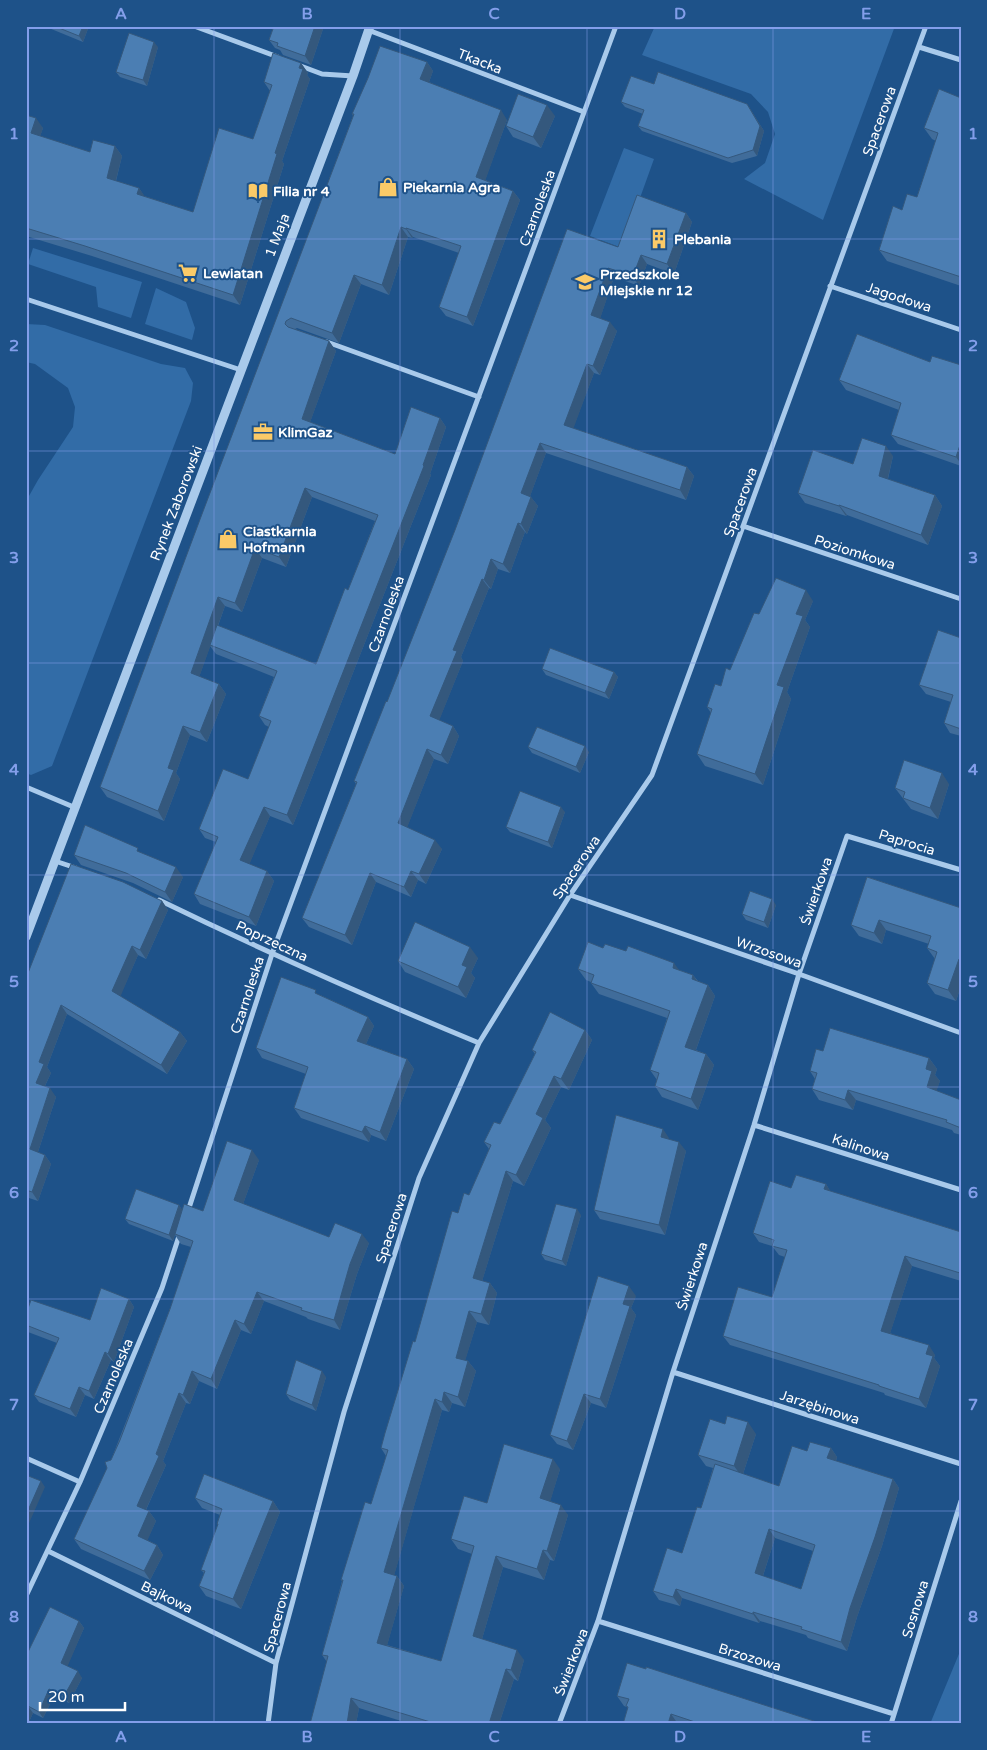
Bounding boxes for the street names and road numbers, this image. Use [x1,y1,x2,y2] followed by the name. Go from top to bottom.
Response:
[455,45,505,78] street label: Tkacka
[859,84,900,158] street label: Spacerowa
[516,167,559,249] street label: Czarnoleska
[261,211,294,259] street label: 1 Maja
[864,279,934,316] street label: Jagodowa
[147,443,206,563] street label: Rynek Zaborowski
[720,465,761,539] street label: Spacerowa
[812,531,898,574] street label: Poziomkowa
[365,573,408,655] street label: Czarnoleska
[877,826,937,859] street label: Paprocia
[549,832,604,902] street label: Spacerowa
[797,855,836,927] street label: Świerkowa
[233,917,311,966] street label: Poprzeczna
[733,933,804,972] street label: Wrzosowa
[227,954,268,1036] street label: Czarnoleska
[830,1130,892,1165] street label: Kalinowa
[372,1191,411,1265] street label: Spacerowa
[673,1240,712,1312] street label: Świerkowa
[90,1336,137,1417] street label: Czarnoleska
[778,1387,862,1428] street label: Jarzębinowa
[138,1578,196,1617] street label: Bajkowa
[899,1578,932,1640] street label: Sosnowa
[260,1580,295,1655] street label: Spacerowa
[551,1626,592,1698] street label: Świerkowa
[716,1640,783,1675] street label: Brzozowa

